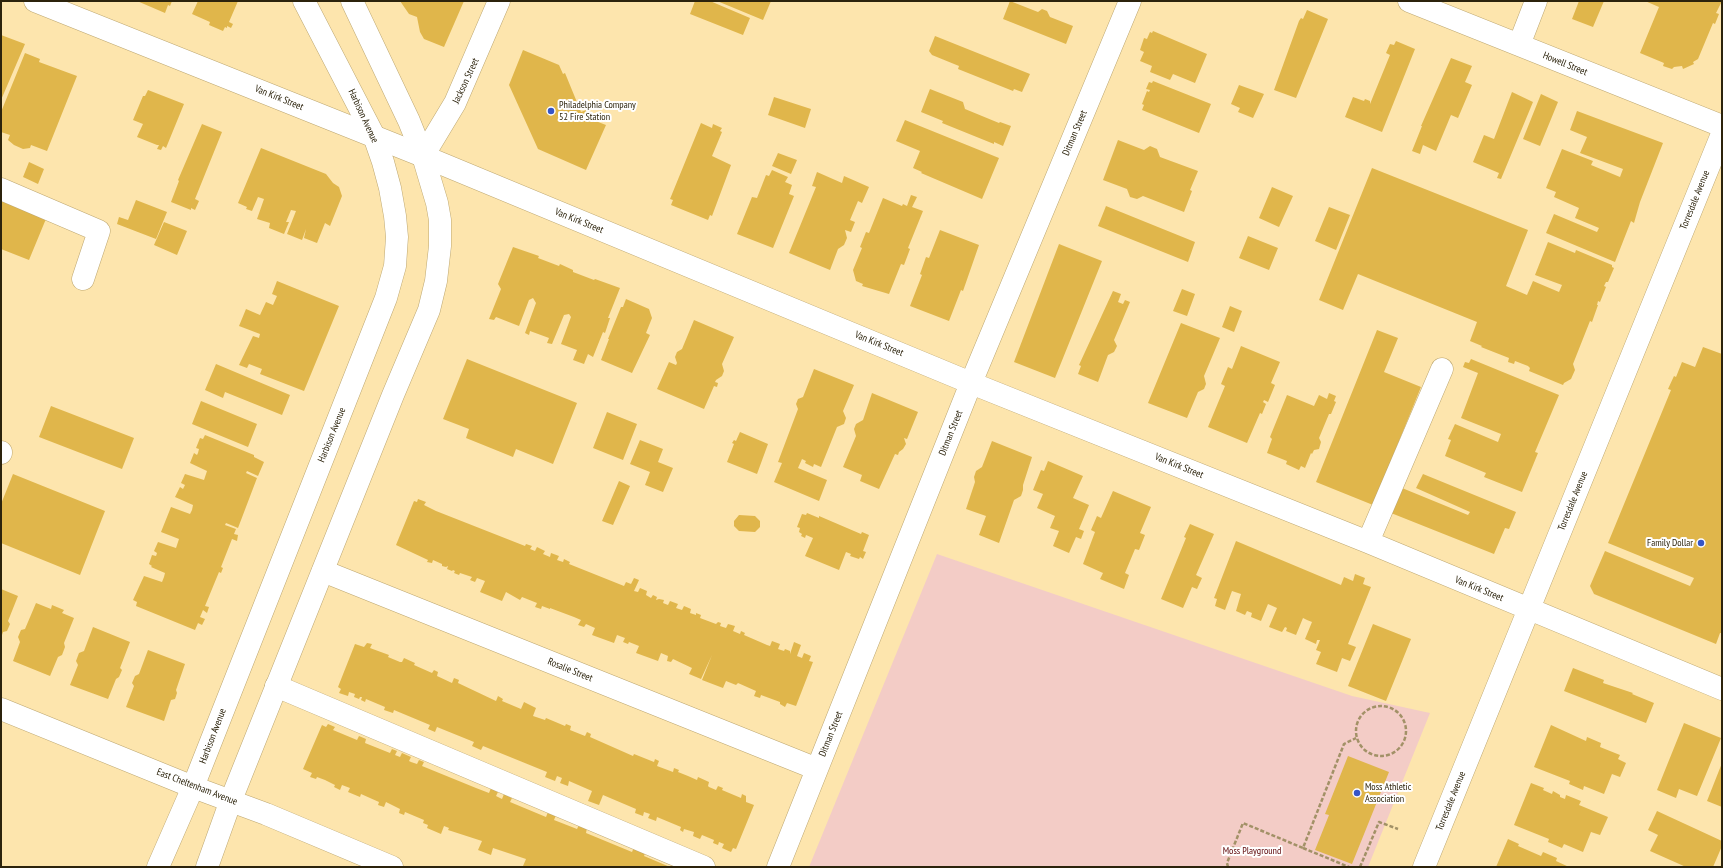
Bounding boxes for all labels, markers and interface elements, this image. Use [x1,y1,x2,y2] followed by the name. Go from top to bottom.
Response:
[1541,50,1589,78] street label: Howell Street
[450,56,482,106] street label: Jackson Street
[253,83,305,113] street label: Van Kirk Street
[345,87,381,145] street label: Harbison Avenue
[559,99,636,122] place label: Philadelphia Company 52 Fire Station
[546,106,556,116] marker: Philadelphia Company 52 Fire Station
[1060,109,1090,157] street label: Ditman Street
[1678,169,1712,231] street label: Torresdale Avenue
[553,206,605,236] street label: Van Kirk Street
[853,329,905,359] street label: Van Kirk Street
[316,406,348,464] street label: Harbison Avenue
[936,409,966,457] street label: Ditman Street
[1153,451,1205,481] street label: Van Kirk Street
[1556,470,1590,532] street label: Torresdale Avenue
[1647,537,1693,549] place label: Family Dollar
[1696,538,1706,548] marker: Family Dollar
[1453,574,1505,604] street label: Van Kirk Street
[546,656,594,684] street label: Rosalie Street
[197,707,229,765] street label: Harbison Avenue
[816,710,846,758] street label: Ditman Street
[155,766,239,808] street label: East Cheltenham Avenue
[1434,770,1468,832] street label: Torresdale Avenue
[1365,781,1411,804] place label: Moss Athletic Association
[1352,788,1362,798] marker: Moss Athletic Association
[1223,845,1281,857] park label: Moss Playground

